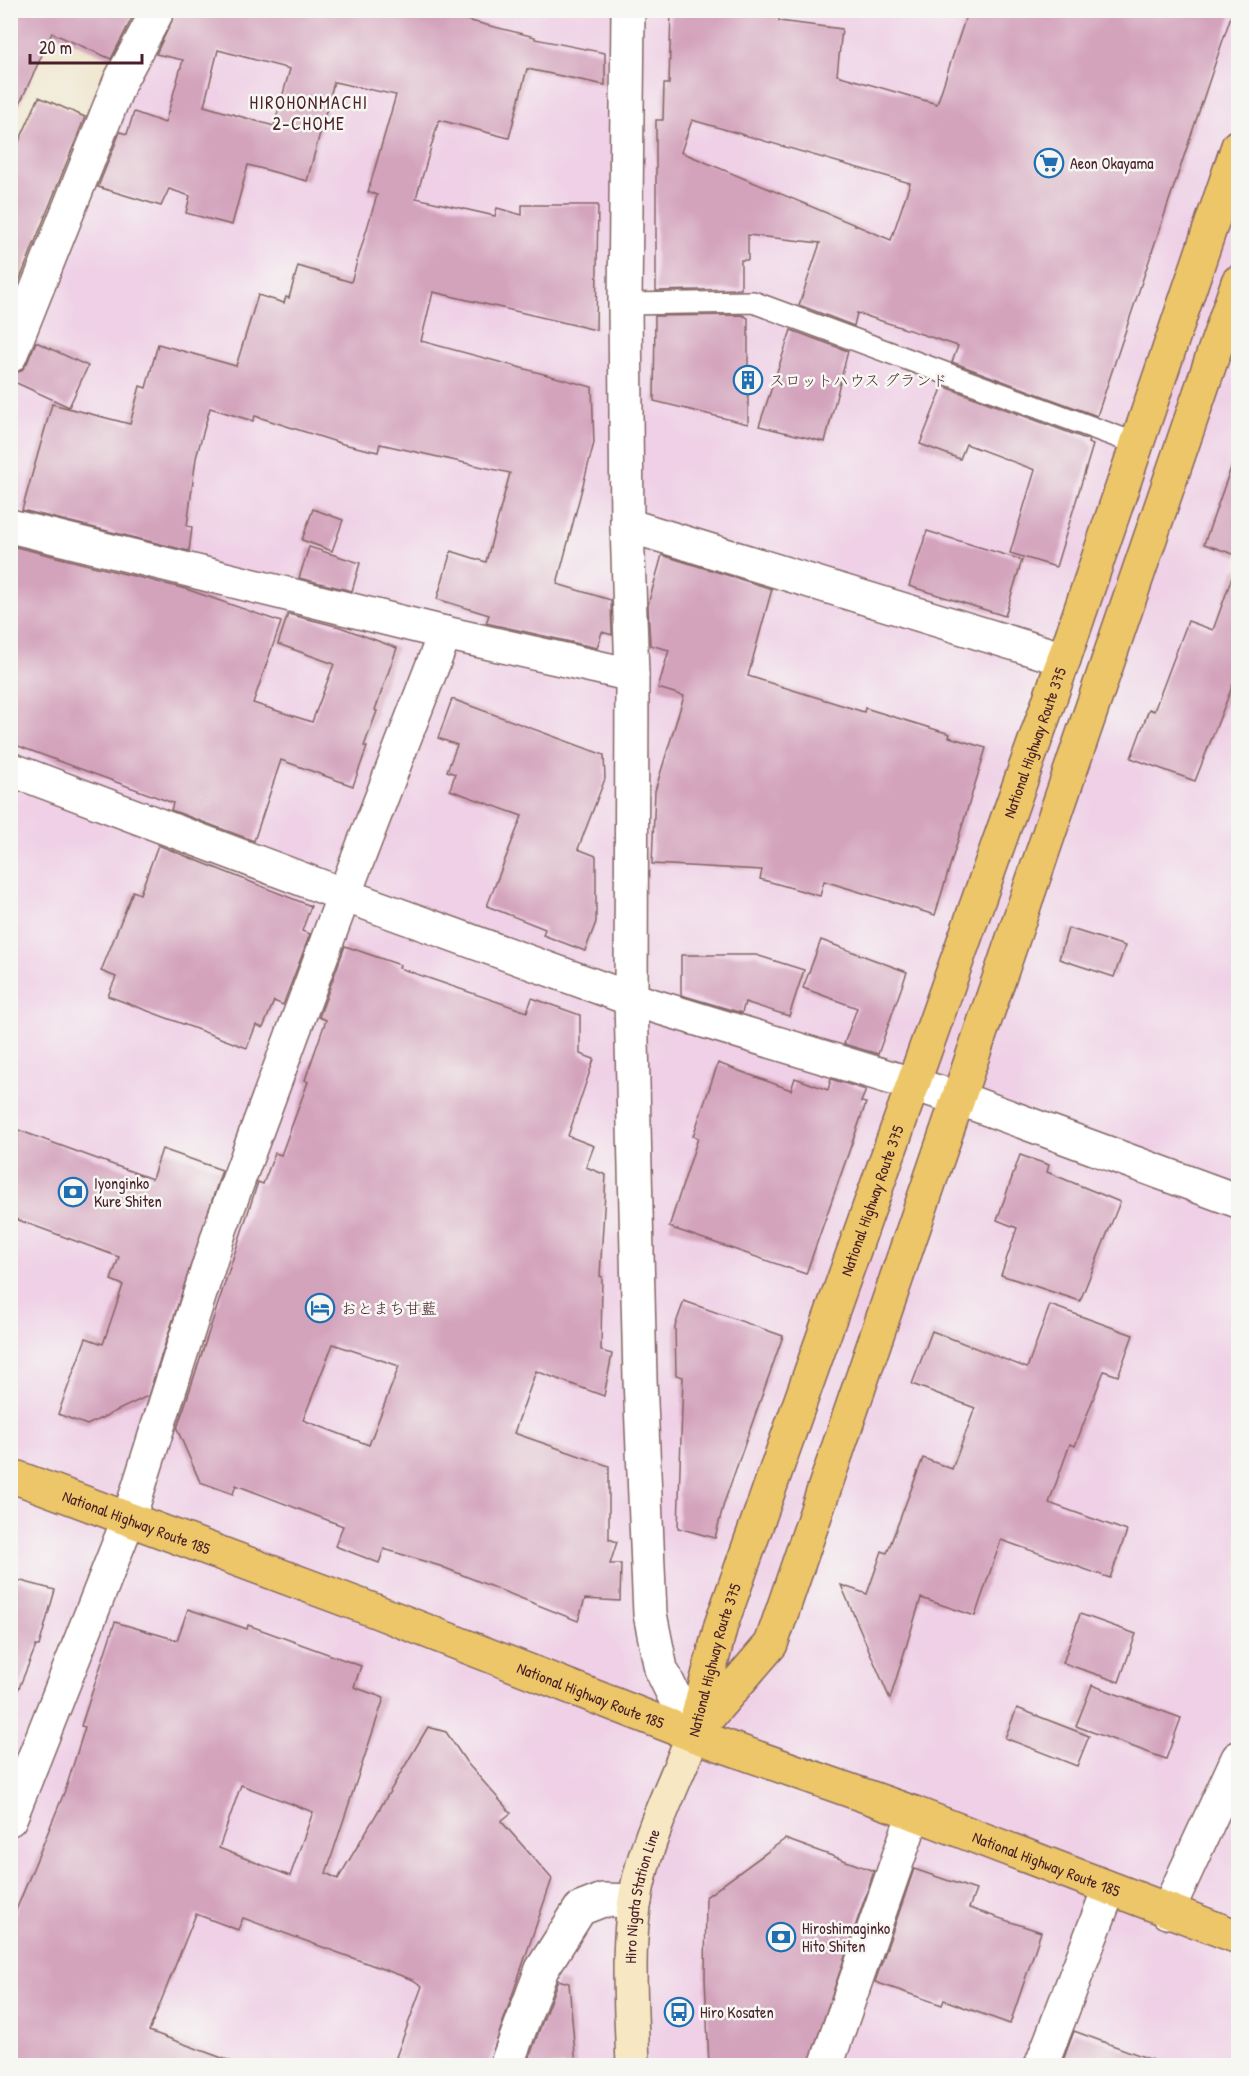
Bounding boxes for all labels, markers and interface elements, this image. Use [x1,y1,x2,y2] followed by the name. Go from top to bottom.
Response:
[30,27,142,65] scale bar
[39,35,72,60] text: 20 m
[250,90,368,136] district label: HIROHONMACHI 2-CHOME
[1033,147,1065,179] supermarket icon: Aeon Okayama
[1070,152,1154,174] place label: Aeon Okayama
[732,364,764,396] building icon: スロットハウス グランド
[769,369,948,391] place label: スロットハウス グランド
[997,664,1071,821] street label: National Highway Route 375
[835,1122,909,1279] street label: National Highway Route 375
[94,1172,162,1212] place label: Iyonginko Kure Shiten
[57,1176,89,1208] bank icon: Iyonginko Kure Shiten
[304,1292,336,1324] hotel icon: おとまち甘藍
[341,1297,437,1319] place label: おとまち甘藍
[60,1485,214,1560] street label: National Highway Route 185
[682,1580,746,1739] street label: National Highway Route 375
[514,1656,668,1734] street label: National Highway Route 185
[619,1825,665,1964] street label: Hiro Nigata Station Line
[970,1825,1124,1902] street label: National Highway Route 185
[802,1917,891,1957] place label: Hiroshimaginko Hito Shiten
[765,1921,797,1953] bank icon: Hiroshimaginko Hito Shiten
[663,1996,695,2028] bus stop icon: Hiro Kosaten
[700,2001,774,2023] place label: Hiro Kosaten

